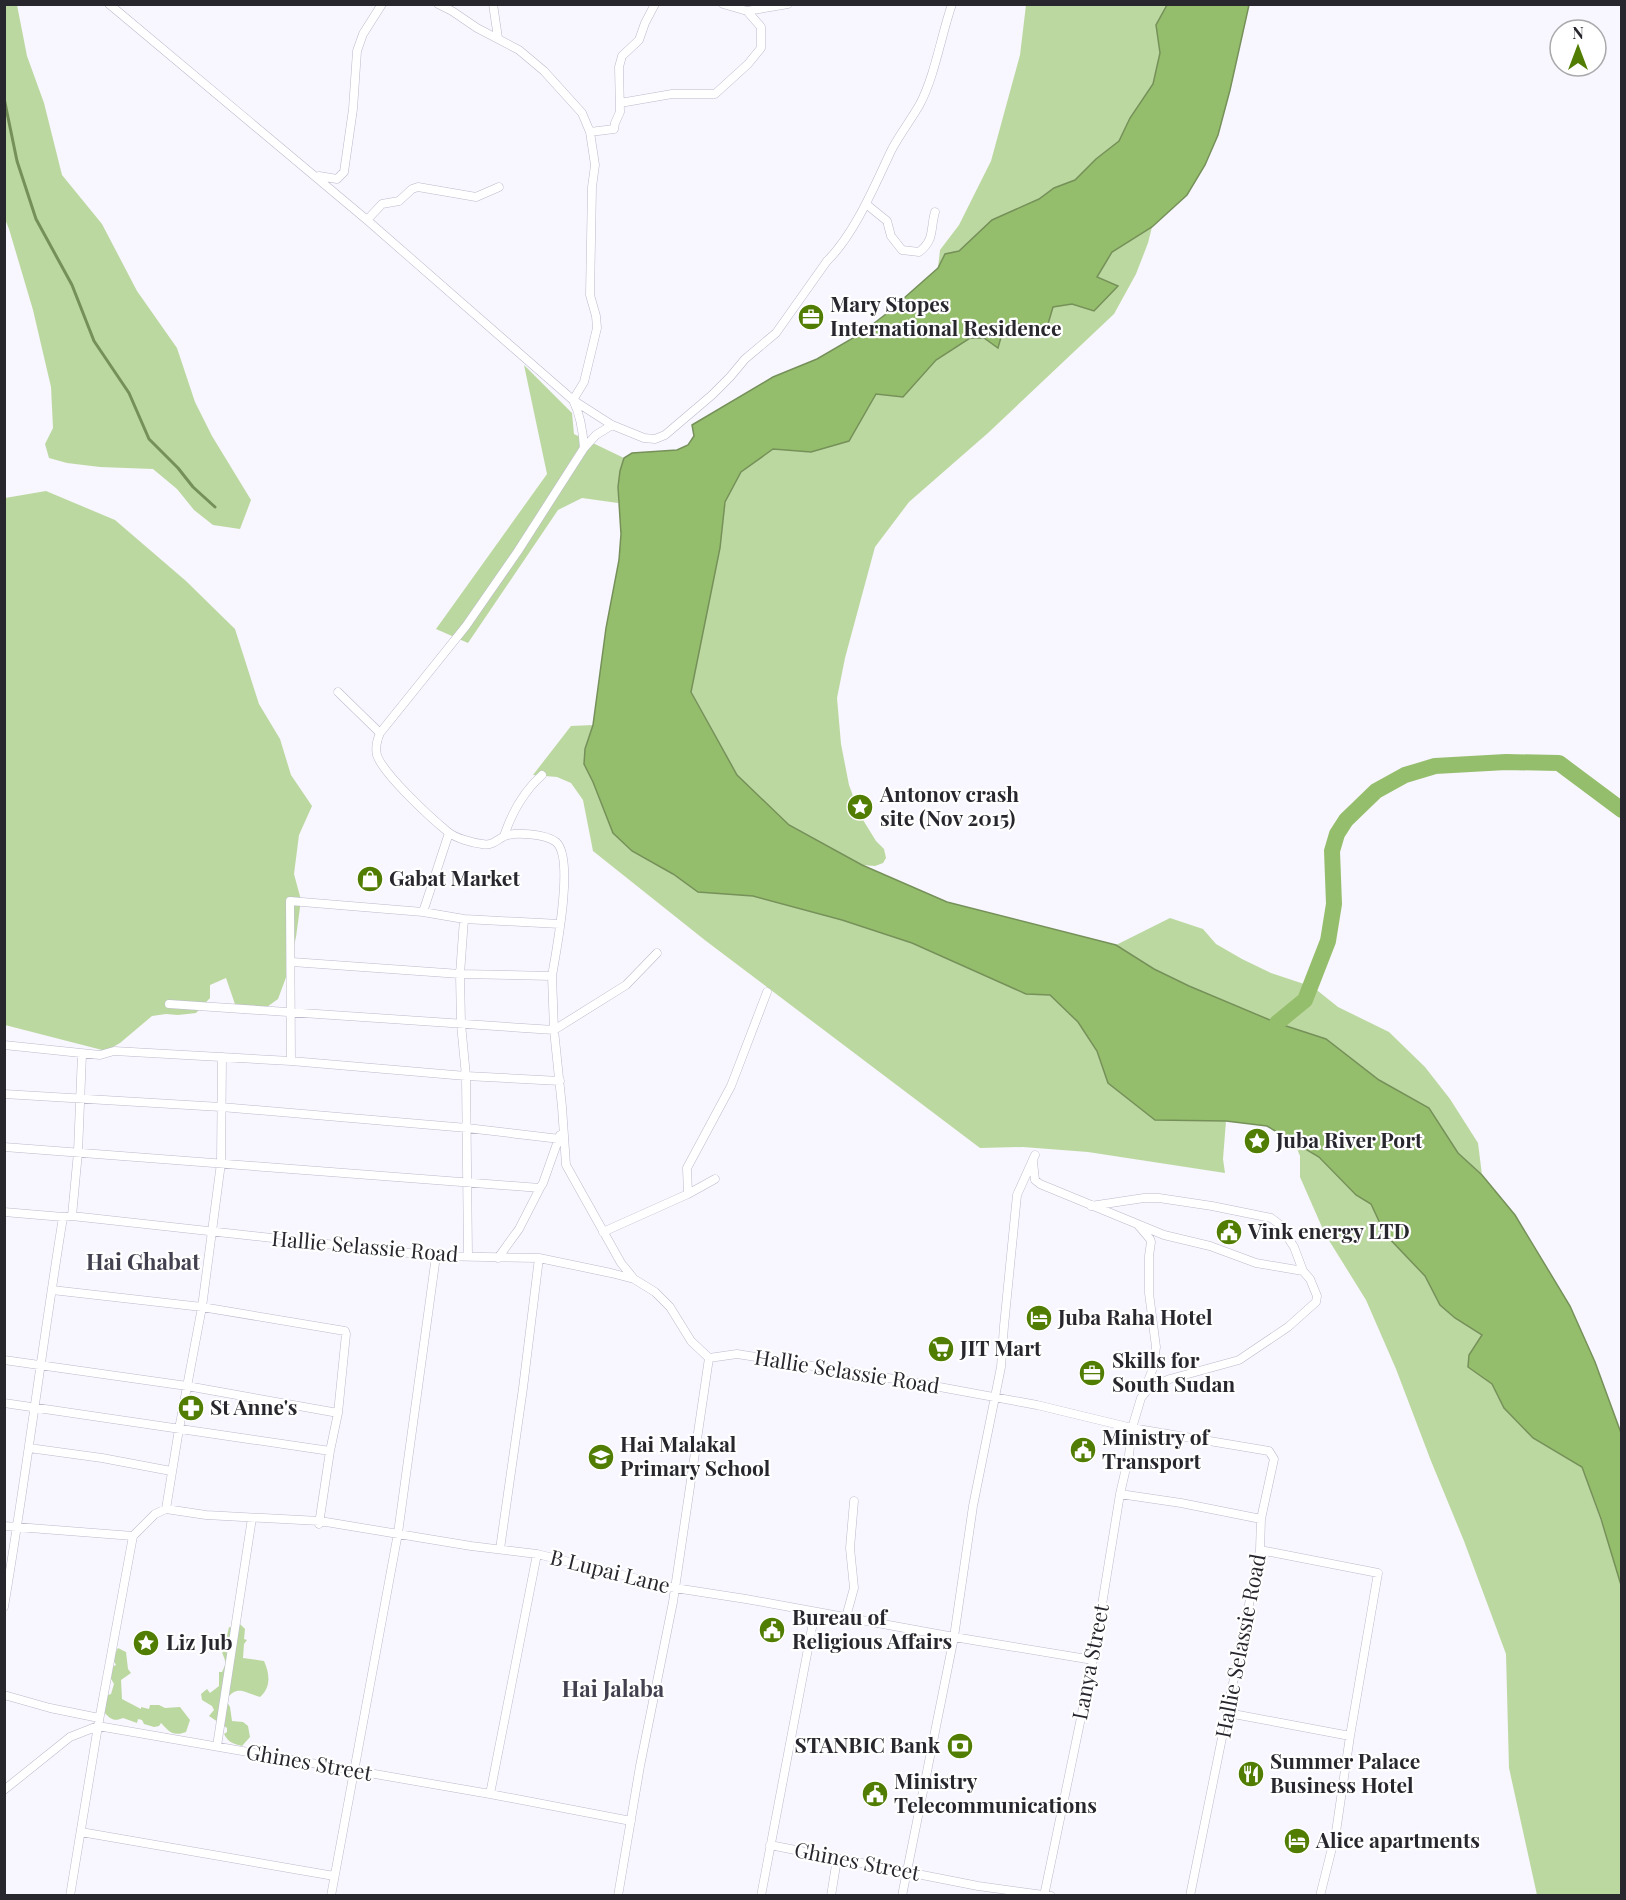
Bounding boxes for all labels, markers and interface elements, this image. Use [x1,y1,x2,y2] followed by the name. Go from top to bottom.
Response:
[1548,18,1608,78] north arrow
[1572,22,1584,43] text: N
[830,289,1062,341] place label: Mary Stopes International Residence
[796,302,826,332] office icon: Mary Stopes International Residence
[879,779,1019,831] place label: Antonov crash site (Nov 2015)
[845,792,875,822] place icon: Antonov crash site (Nov 2015)
[389,863,520,891] place label: Gabat Market
[355,864,385,894] shop icon: Gabat Market
[1275,1125,1423,1153] place label: Juba River Port
[1242,1126,1272,1156] place icon: Juba River Port
[1247,1216,1410,1244] place label: Vink energy LTD
[1214,1217,1244,1247] public building icon: Vink energy LTD
[271,1223,460,1267] street label: Hallie Selassie Road
[86,1246,200,1276] district label: Hai Ghabat
[1057,1302,1213,1330] place label: Juba Raha Hotel
[1024,1303,1054,1333] hotel icon: Juba Raha Hotel
[959,1333,1042,1361] place label: JIT Mart
[926,1334,956,1364] supermarket icon: JIT Mart
[753,1342,942,1398] street label: Hallie Selassie Road
[1112,1345,1235,1397] place label: Skills for South Sudan
[1077,1358,1107,1388] office icon: Skills for South Sudan
[210,1392,298,1420] place label: St Anne's
[176,1393,206,1423] pharmacy icon: St Anne's
[1102,1422,1212,1474] place label: Ministry of Transport
[620,1429,771,1481] place label: Hai Malakal Primary School
[1068,1435,1098,1465] public building icon: Ministry of Transport
[586,1442,616,1472] school or university icon: Hai Malakal Primary School
[547,1542,673,1599] street label: B Lupai Lane
[1207,1551,1271,1740] street label: Hallie Selassie Road
[1064,1601,1114,1722] street label: Lanya Street
[792,1602,952,1654] place label: Bureau of Religious Affairs
[757,1615,787,1645] public building icon: Bureau of Religious Affairs
[166,1627,233,1655] place label: Liz Jub
[131,1628,161,1658] place icon: Liz Jub
[562,1673,665,1703] district label: Hai Jalaba
[795,1730,941,1758] place label: STANBIC Bank
[945,1731,975,1761] bank icon: STANBIC Bank
[244,1736,375,1786] street label: Ghines Street
[1270,1746,1420,1798] place label: Summer Palace Business Hotel
[1236,1759,1266,1789] restaurant icon: Summer Palace Business Hotel
[894,1766,1097,1818] place label: Ministry Telecommunications
[860,1779,890,1809] public building icon: Ministry Telecommunications
[1315,1825,1480,1853] place label: Alice apartments
[1282,1826,1312,1856] hotel icon: Alice apartments
[792,1834,923,1886] street label: Ghines Street

